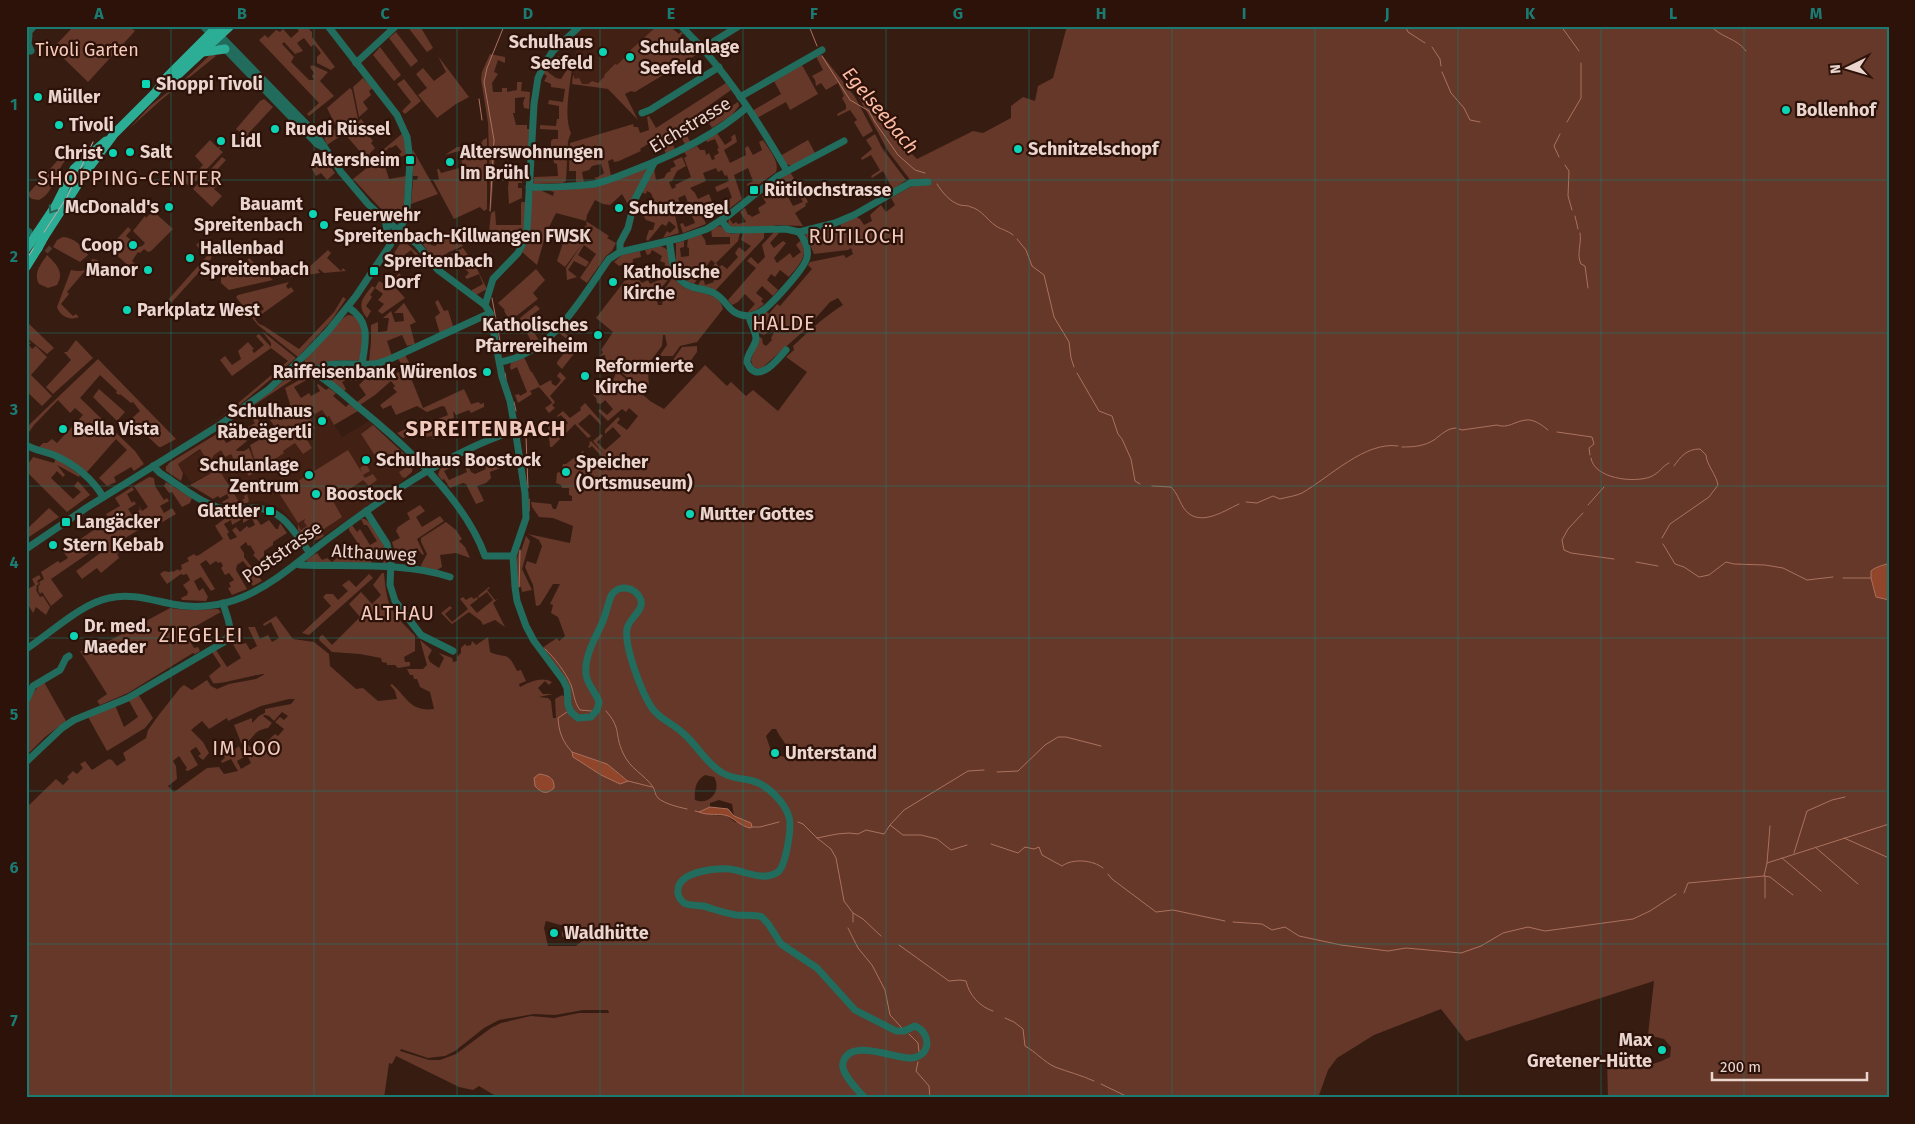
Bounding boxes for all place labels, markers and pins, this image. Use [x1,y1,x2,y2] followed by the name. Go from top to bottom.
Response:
[509,31,593,74] place label: Schulhaus Seefeld
[640,36,740,79] place label: Schulanlage Seefeld
[597,46,609,58] marker: Schulhaus Seefeld
[624,51,636,63] marker: Schulanlage Seefeld
[156,73,263,95] place label: Shoppi Tivoli
[140,78,152,90] marker: Shoppi Tivoli
[48,86,101,108] place label: Müller
[32,91,44,103] marker: Müller
[1796,99,1877,121] place label: Bollenhof
[1780,104,1792,116] marker: Bollenhof
[69,114,114,136] place label: Tivoli
[285,118,391,140] place label: Ruedi Rüssel
[53,119,65,131] marker: Tivoli
[269,123,281,135] marker: Ruedi Rüssel
[231,130,262,152] place label: Lidl
[215,135,227,147] marker: Lidl
[1028,138,1160,160] place label: Schnitzelschopf
[140,141,173,163] place label: Salt
[459,141,603,184] place label: Alterswohnungen Im Brühl
[55,142,104,164] place label: Christ
[1012,143,1024,155] marker: Schnitzelschopf
[124,146,136,158] marker: Salt
[107,147,119,159] marker: Christ
[310,149,400,171] place label: Altersheim
[404,154,416,166] marker: Altersheim
[444,156,456,168] marker: Alterswohnungen Im Brühl
[764,179,891,201] place label: Rütilochstrasse
[748,184,760,196] marker: Rütilochstrasse
[194,193,304,236] place label: Bauamt Spreitenbach
[65,196,159,218] place label: McDonald's
[629,197,729,219] place label: Schutzengel
[163,201,175,213] marker: McDonald's
[613,202,625,214] marker: Schutzengel
[334,204,591,247] place label: Feuerwehr Spreitenbach-Killwangen FWSK
[307,208,319,220] marker: Bauamt Spreitenbach
[318,219,330,231] marker: Feuerwehr Spreitenbach-Killwangen FWSK
[81,234,123,256] place label: Coop
[200,237,309,280] place label: Hallenbad Spreitenbach
[127,239,139,251] marker: Coop
[384,250,493,293] place label: Spreitenbach Dorf
[184,252,196,264] marker: Hallenbad Spreitenbach
[86,259,139,281] place label: Manor
[623,261,720,304] place label: Katholische Kirche
[142,264,154,276] marker: Manor
[368,265,380,277] marker: Spreitenbach Dorf
[607,276,619,288] marker: Katholische Kirche
[137,299,261,321] place label: Parkplatz West
[121,304,133,316] marker: Parkplatz West
[475,314,588,357] place label: Katholisches Pfarrereiheim
[592,329,604,341] marker: Katholisches Pfarrereiheim
[595,355,694,398] place label: Reformierte Kirche
[273,361,477,383] place label: Raiffeisenbank Würenlos
[481,366,493,378] marker: Raiffeisenbank Würenlos
[579,370,591,382] marker: Reformierte Kirche
[217,400,312,443] place label: Schulhaus Räbeägertli
[316,415,328,427] marker: Schulhaus Räbeägertli
[73,418,160,440] place label: Bella Vista
[57,423,69,435] marker: Bella Vista
[376,449,542,471] place label: Schulhaus Boostock
[576,451,693,494] place label: Speicher (Ortsmuseum)
[199,454,299,497] place label: Schulanlage Zentrum
[360,454,372,466] marker: Schulhaus Boostock
[560,466,572,478] marker: Speicher (Ortsmuseum)
[303,469,315,481] marker: Schulanlage Zentrum
[326,483,404,505] place label: Boostock
[310,488,322,500] marker: Boostock
[197,500,261,522] place label: Glattler
[700,503,814,525] place label: Mutter Gottes
[264,505,276,517] marker: Glattler
[684,508,696,520] marker: Mutter Gottes
[76,511,161,533] place label: Langäcker
[60,516,72,528] marker: Langäcker
[63,534,164,556] place label: Stern Kebab
[47,539,59,551] marker: Stern Kebab
[84,615,150,658] place label: Dr. med. Maeder
[68,630,80,642] marker: Dr. med. Maeder
[785,742,877,764] place label: Unterstand
[769,747,781,759] marker: Unterstand
[564,922,649,944] place label: Waldhütte
[548,927,560,939] marker: Waldhütte
[1527,1029,1653,1072] place label: Max Gretener-Hütte
[1656,1044,1668,1056] marker: Max Gretener-Hütte

